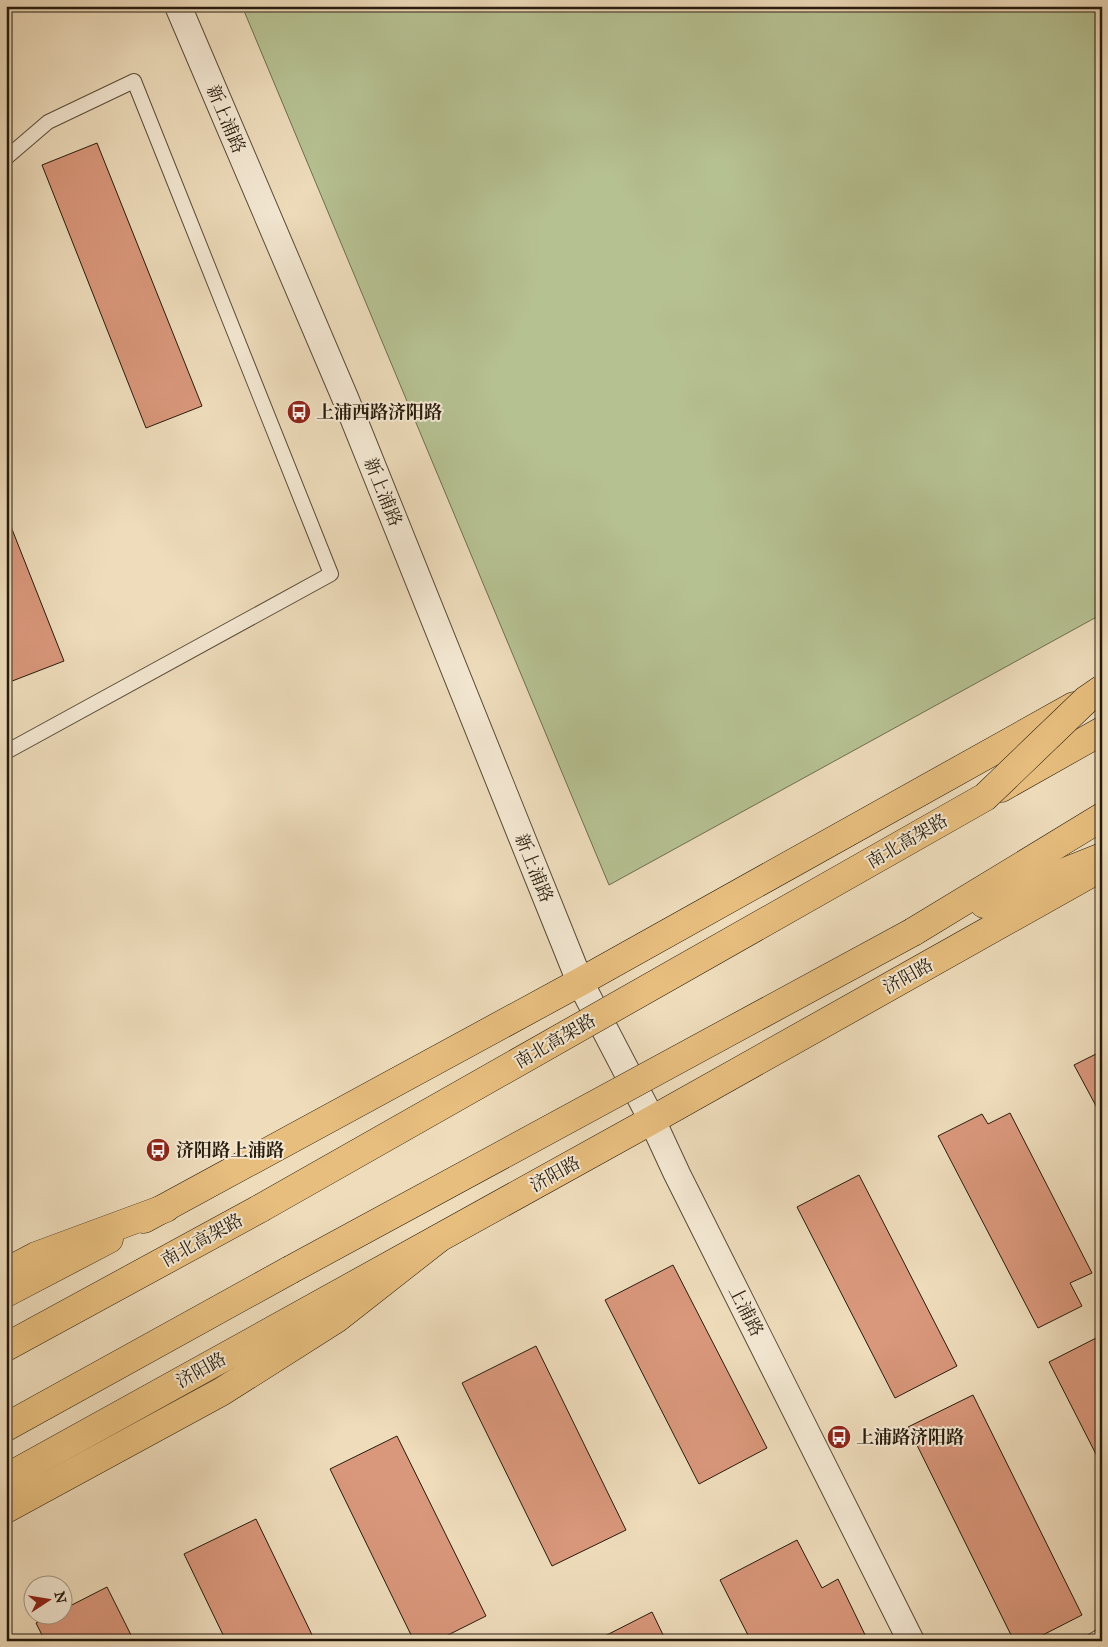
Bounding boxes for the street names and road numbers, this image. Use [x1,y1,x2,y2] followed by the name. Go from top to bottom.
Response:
[202,82,250,156] street label: 新上浦路
[359,455,407,529] street label: 新上浦路
[863,809,951,873] street label: 南北高架路
[510,831,558,905] street label: 新上浦路
[879,953,937,999] street label: 济阳路
[511,1009,599,1073] street label: 南北高架路
[526,1151,584,1197] street label: 济阳路
[157,1209,247,1271] street label: 南北高架路
[724,1282,768,1340] street label: 上浦路
[172,1347,230,1393] street label: 济阳路

